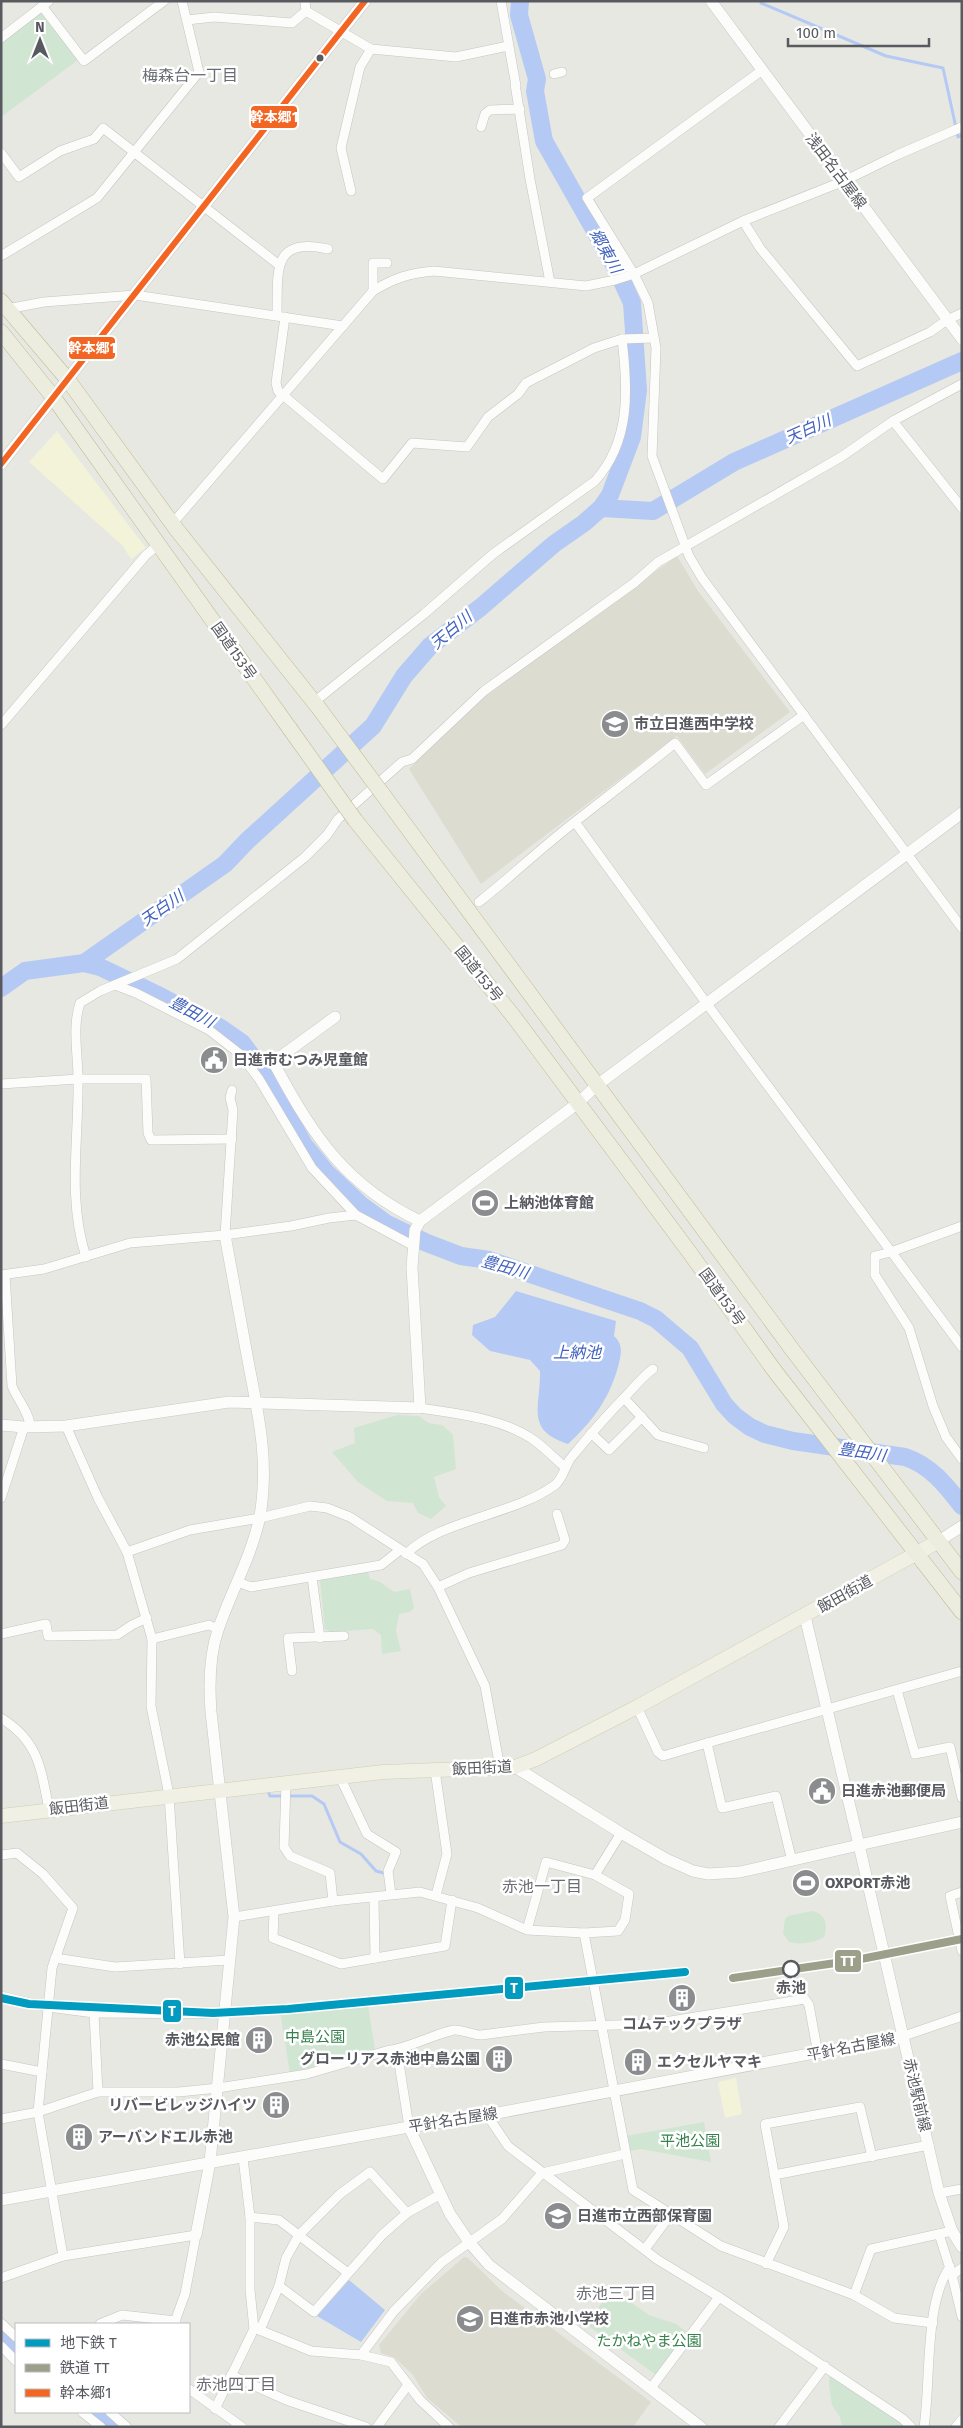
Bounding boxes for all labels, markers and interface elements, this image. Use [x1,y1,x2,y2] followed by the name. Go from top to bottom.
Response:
[15,15,65,65] north arrow
[788,15,929,47] scale bar
[35,19,45,36] text: N
[796,24,836,42] text: 100 m
[315,53,325,63] unlabelled marker
[142,66,238,85] district label: 梅森台一丁目
[250,105,298,129] line badge: 幹本郷1
[250,109,298,126] text: 幹本郷1
[802,130,870,212] street label: 浅田名古屋線
[586,225,627,278] water label: 郷東川
[68,336,116,360] line badge: 幹本郷1
[68,340,116,357] text: 幹本郷1
[782,410,836,447] water label: 天白川
[427,606,477,653] water label: 天白川
[208,619,260,683] street label: 国道153号
[600,709,630,739] school or university icon: 市立日進西中学校
[634,715,754,733] place label: 市立日進西中学校
[137,885,189,930] water label: 天白川
[451,943,507,1005] street label: 国道153号
[166,992,219,1033] water label: 豊田川
[199,1045,229,1075] public building icon: 日進市むつみ児童館
[233,1051,368,1069] place label: 日進市むつみ児童館
[470,1188,500,1218] sports icon: 上納池体育館
[504,1194,594,1212] place label: 上納池体育館
[479,1251,533,1283] water label: 豊田川
[695,1265,749,1329] street label: 国道153号
[553,1343,603,1362] water label: 上納池
[837,1439,889,1465] water label: 豊田川
[814,1572,876,1616] street label: 飯田街道
[452,1757,512,1779] street label: 飯田街道
[807,1776,837,1806] public building icon: 日進赤池郵便局
[841,1782,946,1800] place label: 日進赤池郵便局
[48,1793,110,1819] street label: 飯田街道
[791,1868,821,1898] sports icon: OXPORT赤池
[825,1874,910,1892] place label: OXPORT赤池
[502,1877,582,1896] district label: 赤池一丁目
[834,1949,862,1973] line badge: TT
[840,1953,856,1970] text: TT
[782,1960,800,1978] marker: 赤池
[504,1976,524,2000] line badge: T
[776,1979,806,1997] place label: 赤池
[510,1980,518,1997] text: T
[667,1983,697,2013] building icon: コムテックプラザ
[162,1999,182,2023] line badge: T
[168,2003,176,2020] text: T
[622,2015,742,2033] place label: コムテックプラザ
[244,2025,274,2055] building icon: 赤池公民館
[285,2028,345,2046] park label: 中島公園
[805,2030,897,2064] street label: 平針名古屋線
[165,2031,240,2049] place label: 赤池公民館
[484,2044,514,2074] building icon: グローリアス赤池中島公園
[623,2047,653,2077] building icon: エクセルヤマキ
[300,2050,480,2068] place label: グローリアス赤池中島公園
[657,2053,762,2071] place label: エクセルヤマキ
[900,2056,934,2134] street label: 赤池駅前線
[261,2090,291,2120] building icon: リバービレッジハイツ
[108,2096,257,2114] place label: リバービレッジハイツ
[407,2104,499,2136] street label: 平針名古屋線
[64,2122,94,2152] building icon: アーバンドエル赤池
[98,2128,233,2146] place label: アーバンドエル赤池
[660,2132,720,2150] park label: 平池公園
[543,2201,573,2231] school or university icon: 日進市立西部保育園
[577,2207,712,2225] place label: 日進市立西部保育園
[576,2284,656,2303] district label: 赤池三丁目
[455,2304,485,2334] school or university icon: 日進市赤池小学校
[489,2310,609,2328] place label: 日進市赤池小学校
[15,2323,190,2413] legend
[596,2332,702,2350] park label: たかねやま公園
[60,2334,117,2352] text: 地下鉄 T
[60,2359,110,2377] text: 鉄道 TT
[196,2375,276,2394] district label: 赤池四丁目
[60,2384,112,2402] text: 幹本郷1

